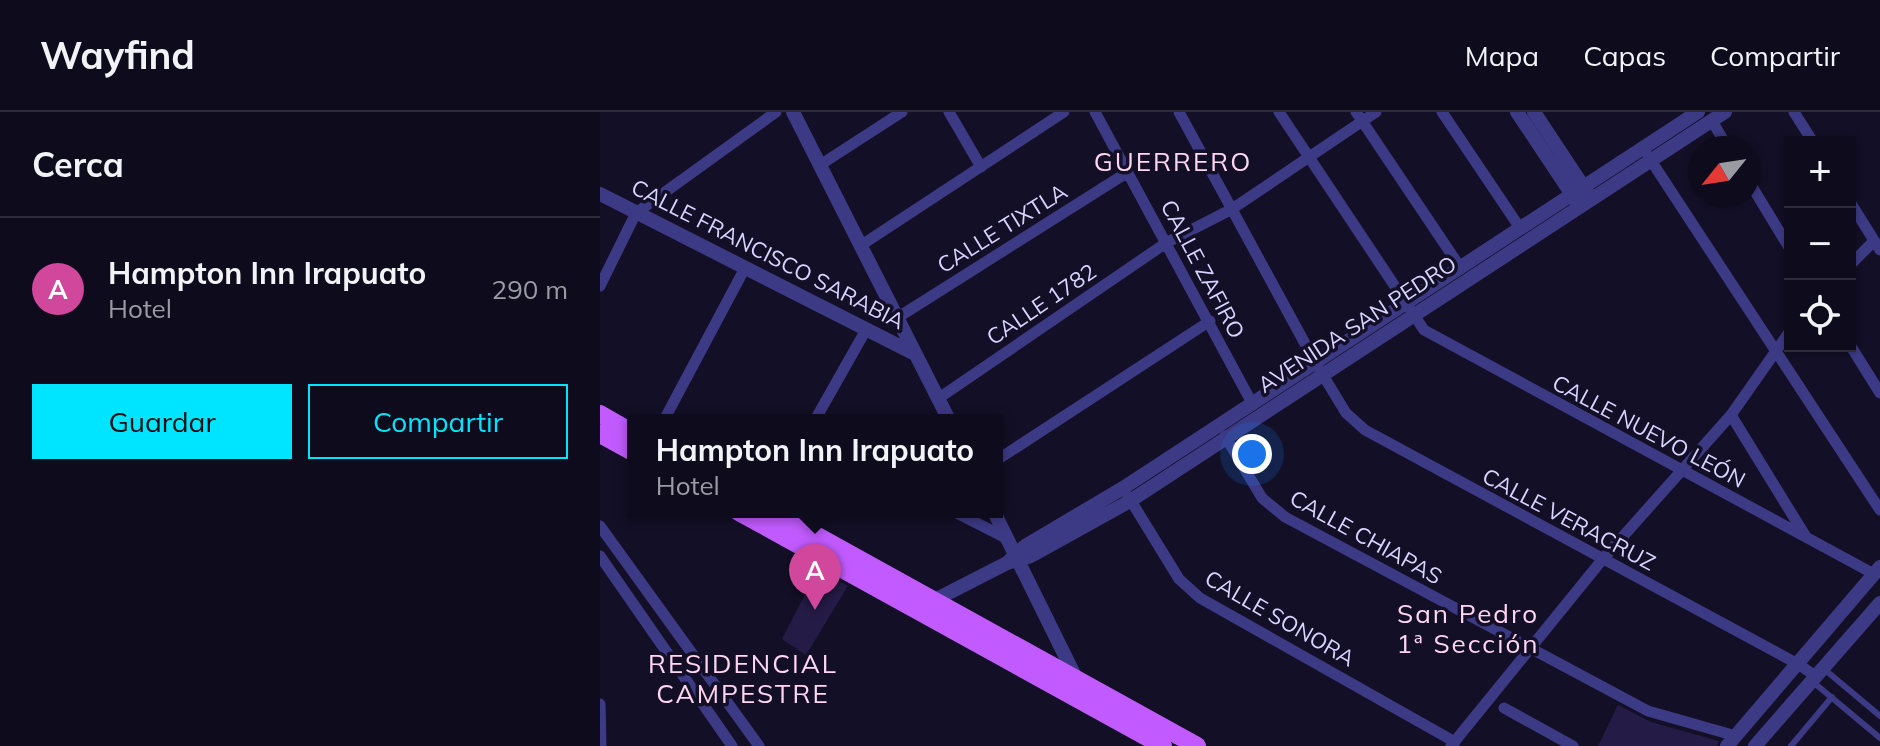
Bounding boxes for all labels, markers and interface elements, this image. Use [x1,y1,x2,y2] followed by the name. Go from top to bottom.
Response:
[40,31,195,79] text: Wayfind
[1465,38,1539,73] text: Mapa
[1583,38,1666,73] text: Capas
[1710,38,1840,73] text: Compartir
[1688,136,1760,208] north arrow
[1784,136,1856,352] map controls
[1784,136,1856,208] button: +
[32,143,124,186] text: Cerca
[1094,145,1252,178] district label: GUERRERO
[627,173,909,335] street label: CALLE FRANCISCO SARABIA
[932,177,1072,279] street label: CALLE TIXTLA
[1155,195,1251,343] street label: CALLE ZAFIRO
[1784,208,1856,280] button: −
[1252,249,1462,399] street label: AVENIDA SAN PEDRO
[108,254,426,292] text: Hampton Inn Irapuato
[981,257,1101,351] street label: CALLE 1782
[48,273,68,306] text: A
[492,273,568,306] text: 290 m
[1784,280,1856,352] button: locate
[108,292,172,325] text: Hotel
[1548,368,1750,494] street label: CALLE NUEVO LEÓN
[32,384,292,459] button: Guardar
[308,384,568,459] button: Compartir
[627,414,1003,518] popup
[656,431,974,469] text: Hampton Inn Irapuato
[1232,434,1272,474] your location
[1478,462,1660,576] street label: CALLE VERACRUZ
[656,469,720,502] text: Hotel
[1285,484,1447,590] street label: CALLE CHIAPAS
[789,544,841,610] pin: A
[1200,564,1360,672] street label: CALLE SONORA
[1397,597,1539,660] district label: San Pedro 1ª Sección
[648,647,838,710] district label: RESIDENCIAL CAMPESTRE

